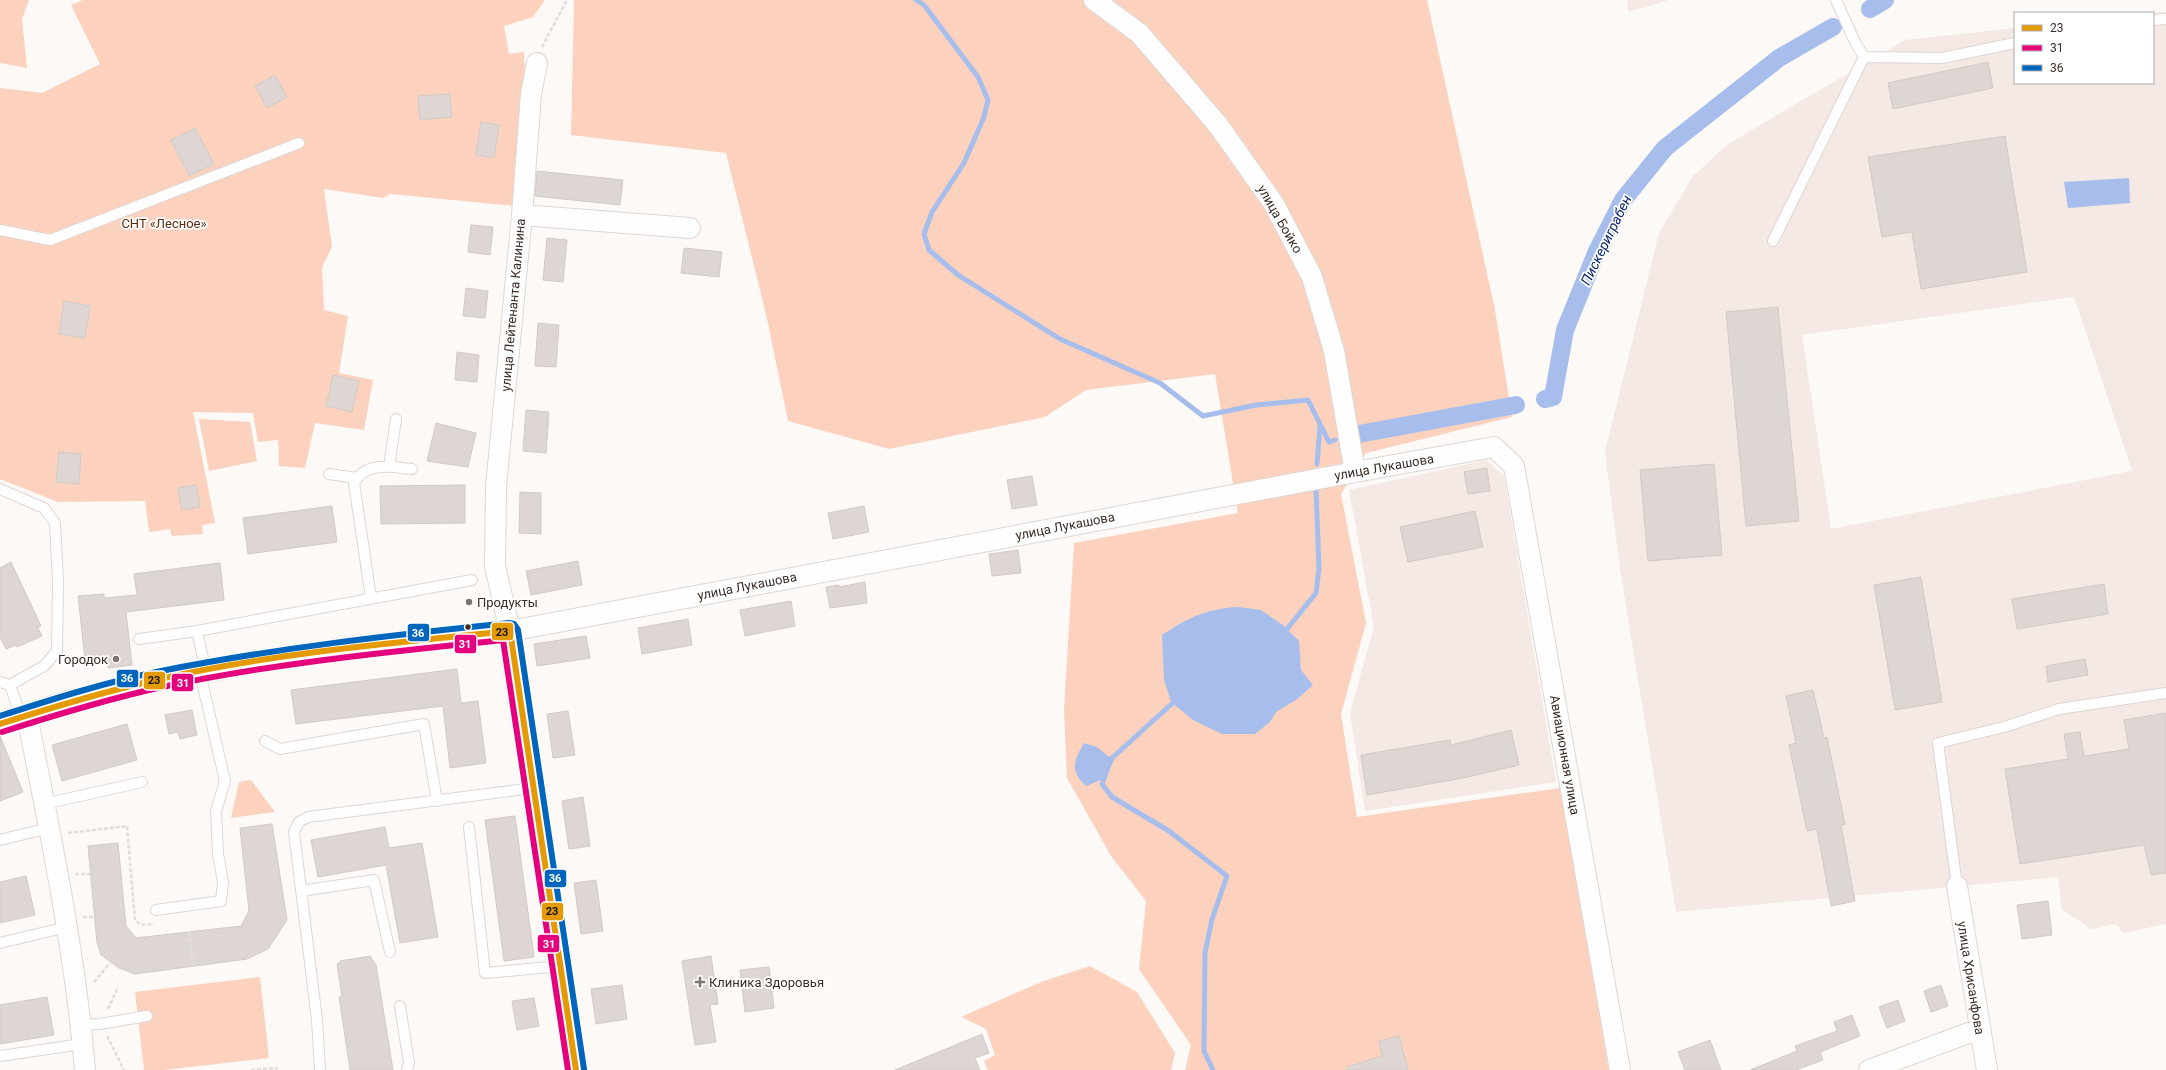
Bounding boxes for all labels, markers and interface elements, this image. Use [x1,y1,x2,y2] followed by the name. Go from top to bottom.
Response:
[2014,12,2154,84] legend
[2050,21,2064,35] text: 23
[2050,41,2064,55] text: 31
[2050,61,2064,75] text: 36
[1254,182,1306,256] street label: улица Бойко
[1577,192,1635,287] water label: Пискериграбен
[121,216,207,231] park label: СНТ «Лесное»
[498,218,528,392] street label: улица Лейтенанта Калинина
[1333,451,1435,483] street label: улица Лукашова
[1014,509,1116,543] street label: улица Лукашова
[696,569,798,603] street label: улица Лукашова
[477,595,538,610] place label: Продукты
[464,597,474,607] marker: Продукты
[463,622,473,632] unlabelled marker
[491,622,514,641] line badge: 23
[407,623,430,642] line badge: 36
[496,626,508,639] text: 23
[412,627,424,640] text: 36
[454,634,477,654] line badge: 31
[459,638,471,651] text: 31
[58,652,108,667] place label: Городок
[111,654,121,664] marker: Городок
[116,669,139,688] line badge: 36
[143,671,166,690] line badge: 23
[121,672,133,685] text: 36
[171,673,194,692] line badge: 31
[148,674,160,687] text: 23
[177,677,189,690] text: 31
[1547,694,1583,816] street label: Авиационная улица
[544,869,567,888] line badge: 36
[549,872,561,885] text: 36
[541,902,564,921] line badge: 23
[546,905,558,918] text: 23
[1955,920,1987,1036] street label: улица Хрисанфова
[537,934,560,953] line badge: 31
[543,938,555,951] text: 31
[709,975,824,990] place label: Клиника Здоровья
[694,976,706,988] marker: Клиника Здоровья

